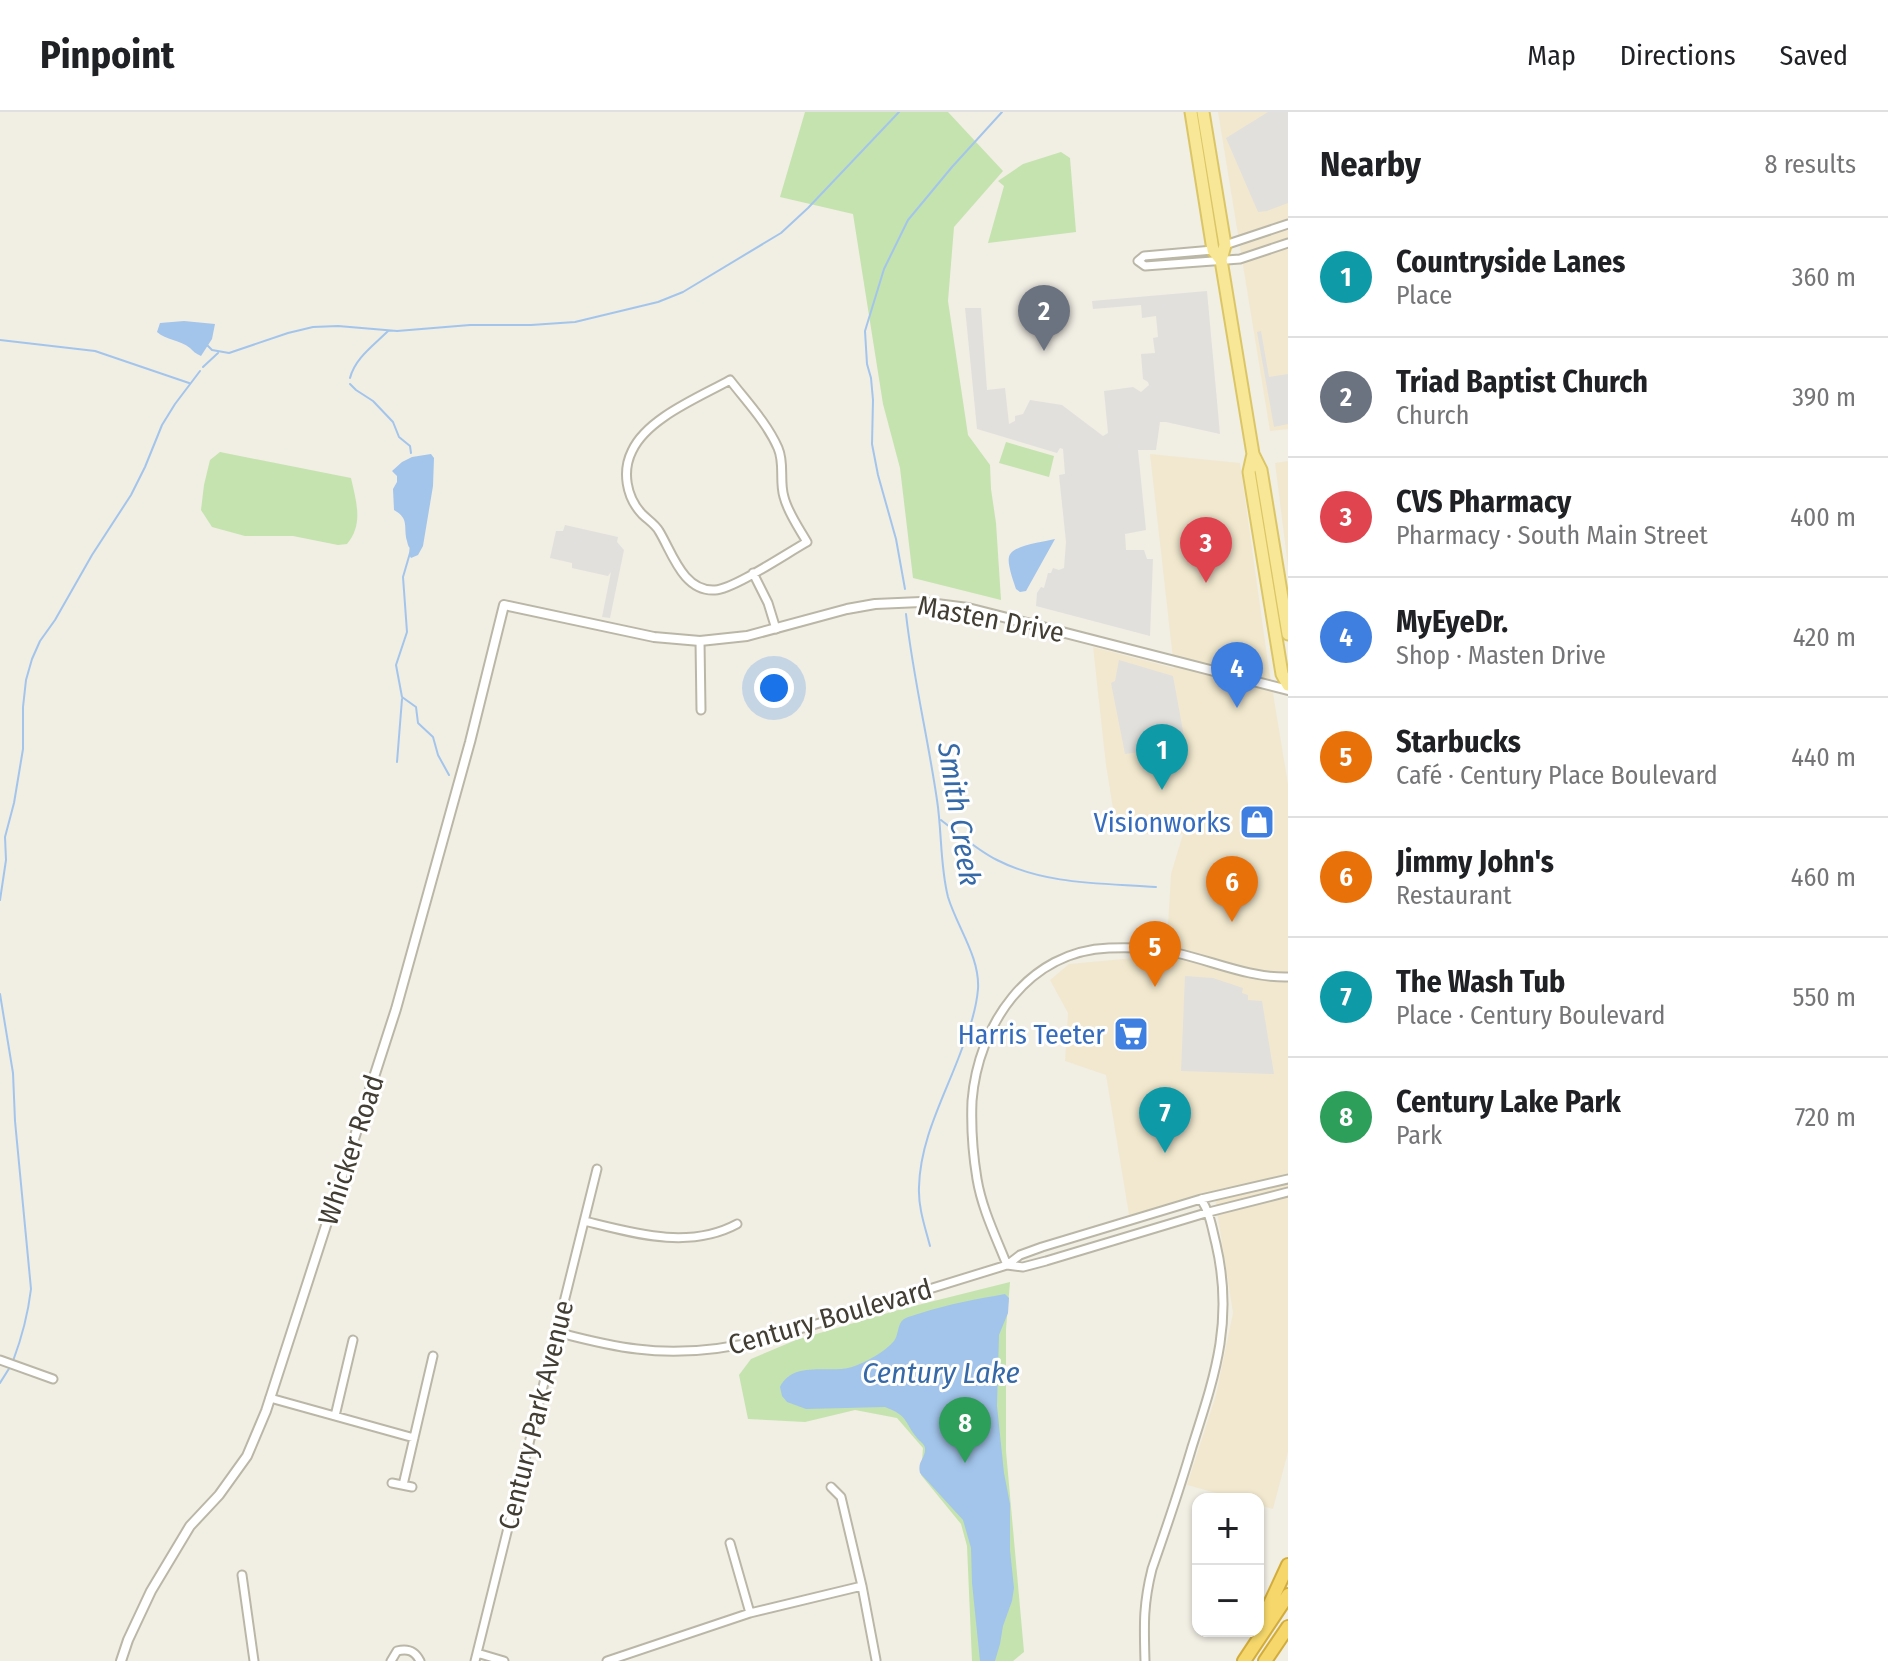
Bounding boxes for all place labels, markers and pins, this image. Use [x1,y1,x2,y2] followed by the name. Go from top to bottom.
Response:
[1018,285,1070,351] pin: 2
[1180,517,1232,583] pin: 3
[1211,642,1263,708] pin: 4
[1136,724,1188,790] pin: 1
[1238,803,1276,841] shop icon: Visionworks
[1093,806,1231,839] place label: Visionworks
[1206,856,1258,922] pin: 6
[1129,921,1181,987] pin: 5
[1112,1015,1150,1053] supermarket icon: Harris Teeter
[958,1018,1105,1051] place label: Harris Teeter
[1139,1087,1191,1153] pin: 7
[939,1397,991,1463] pin: 8

